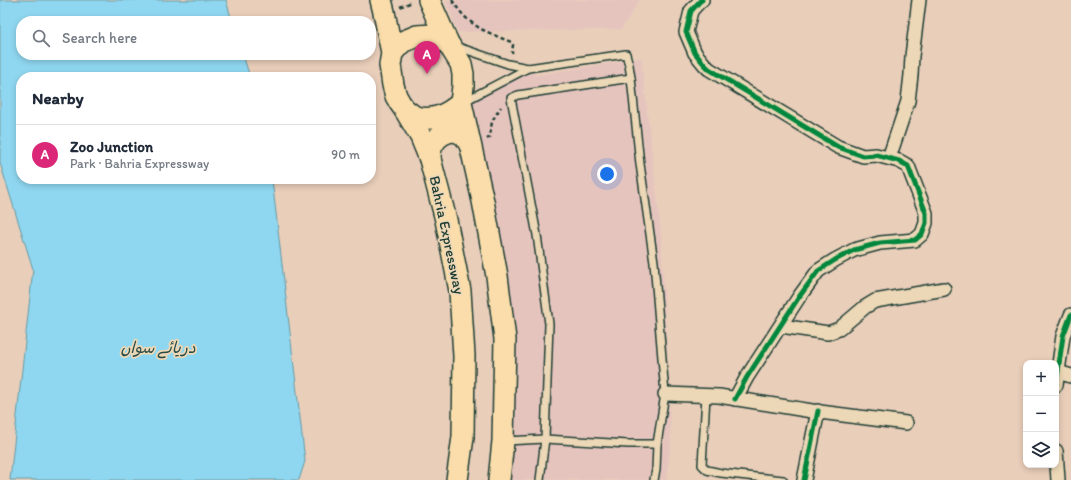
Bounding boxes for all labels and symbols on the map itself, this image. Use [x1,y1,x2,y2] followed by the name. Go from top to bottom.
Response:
[414,41,440,74] pin: A
[597,164,617,184] your location
[426,174,468,296] street label: Bahria Expressway
[120,338,196,359] water label: دریائے سواں

